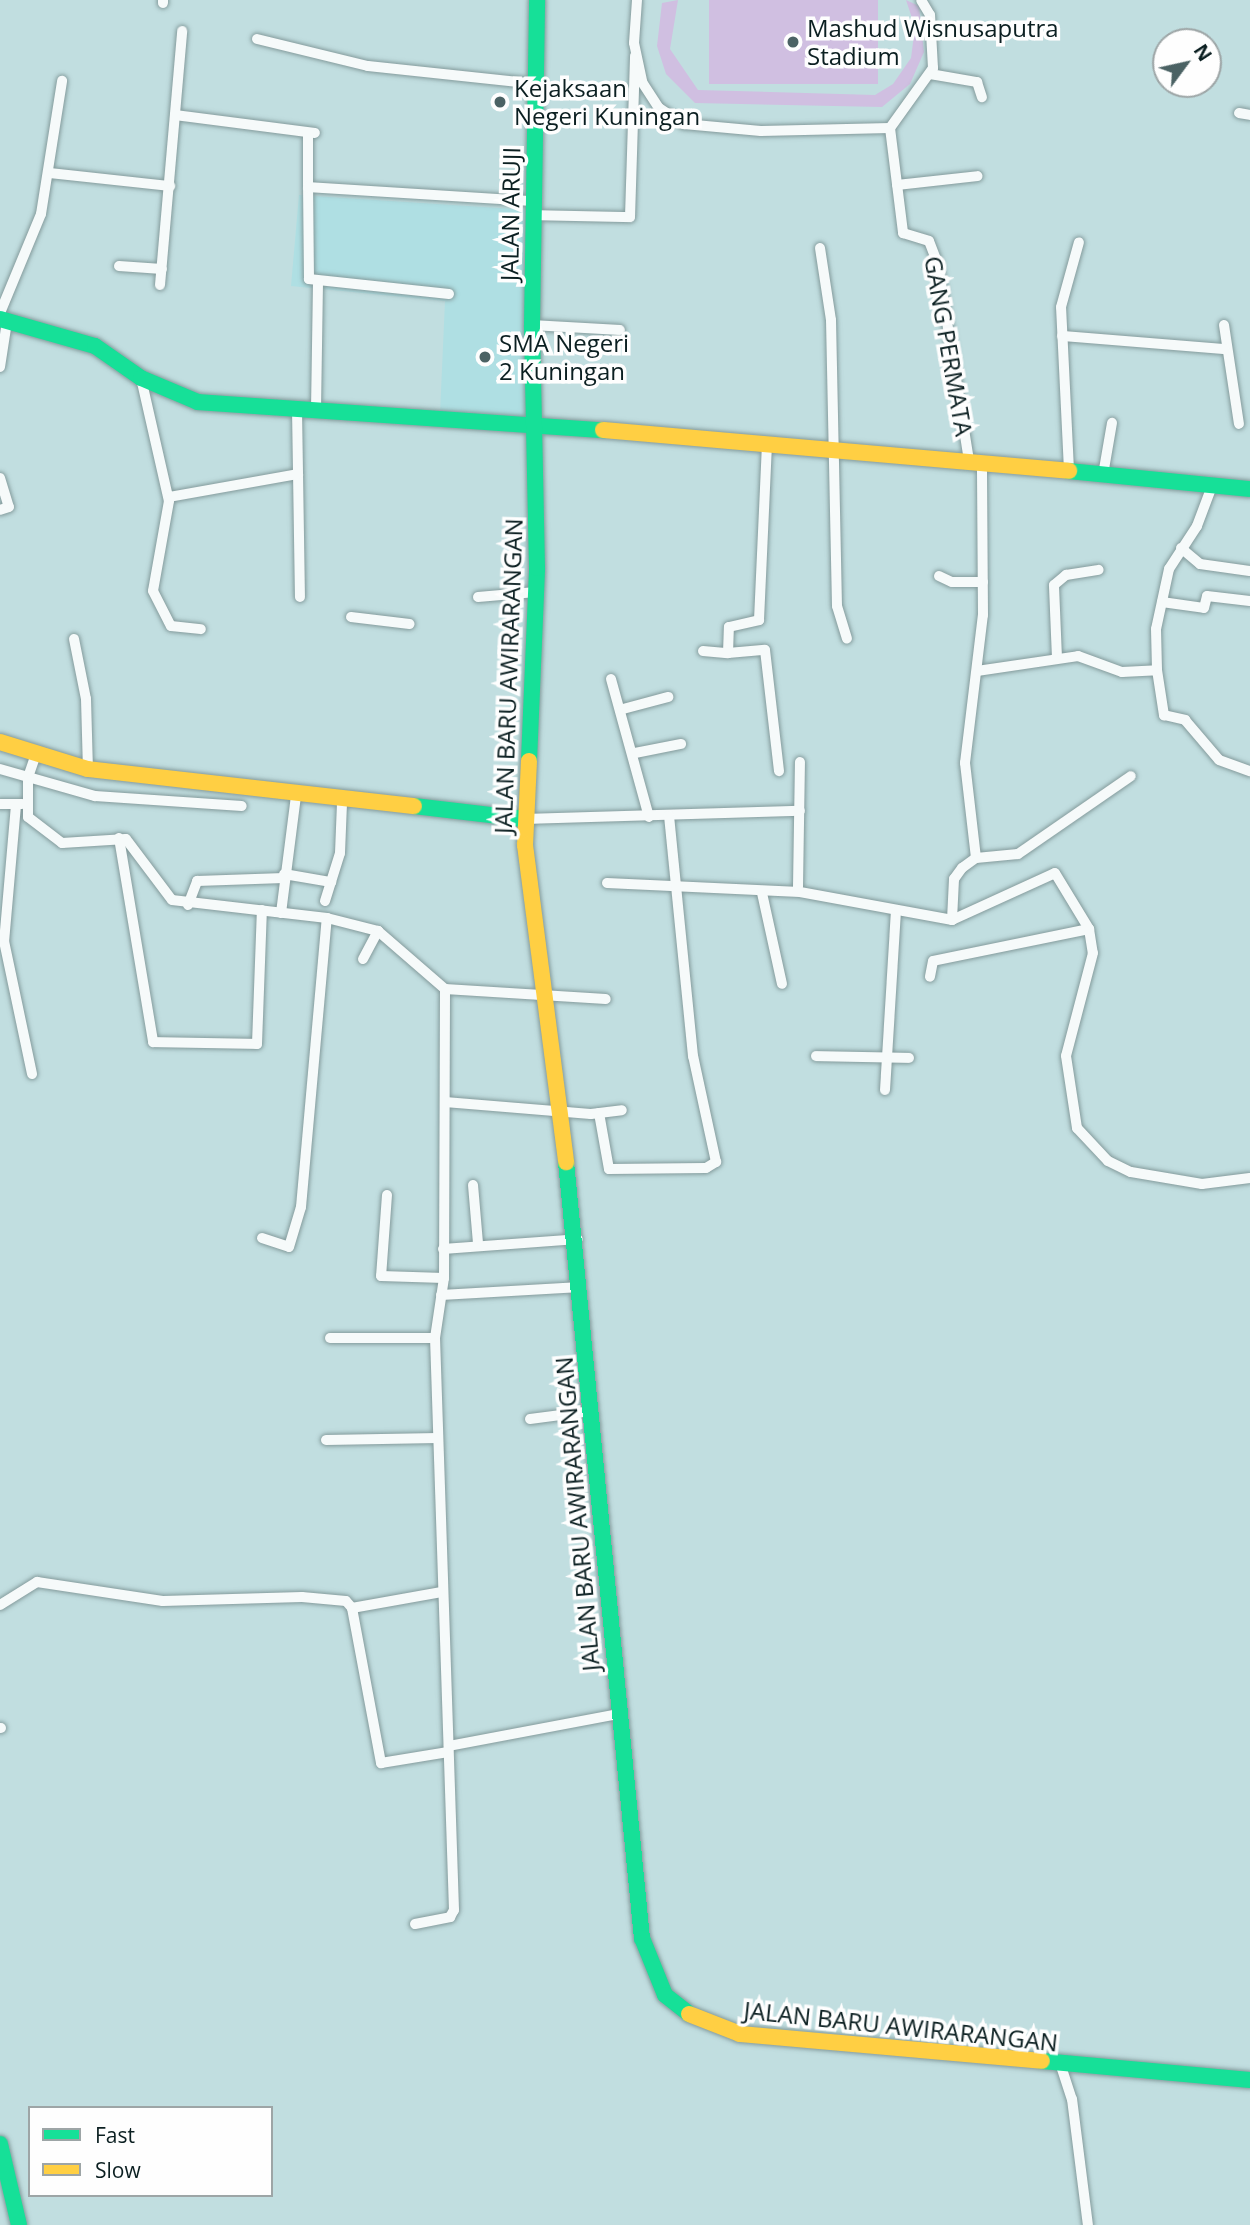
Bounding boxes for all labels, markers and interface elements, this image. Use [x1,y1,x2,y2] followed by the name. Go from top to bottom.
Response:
[807,14,1059,70] place label: Mashud Wisnusaputra Stadium
[1152,28,1222,98] north arrow
[785,34,801,50] marker: Mashud Wisnusaputra Stadium
[1188,39,1218,66] text: N
[514,74,700,130] place label: Kejaksaan Negeri Kuningan
[492,94,508,110] marker: Kejaksaan Negeri Kuningan
[494,147,526,281] street label: JALAN ARUJI
[919,254,979,438] street label: GANG PERMATA
[499,329,629,385] place label: SMA Negeri 2 Kuningan
[477,349,493,365] marker: SMA Negeri 2 Kuningan
[488,518,528,834] street label: JALAN BARU AWIRARANGAN
[549,1356,605,1672] street label: JALAN BARU AWIRARANGAN
[743,1995,1059,2057] street label: JALAN BARU AWIRARANGAN
[28,2106,273,2197] legend
[95,2121,135,2149] text: Fast
[95,2156,141,2184] text: Slow

